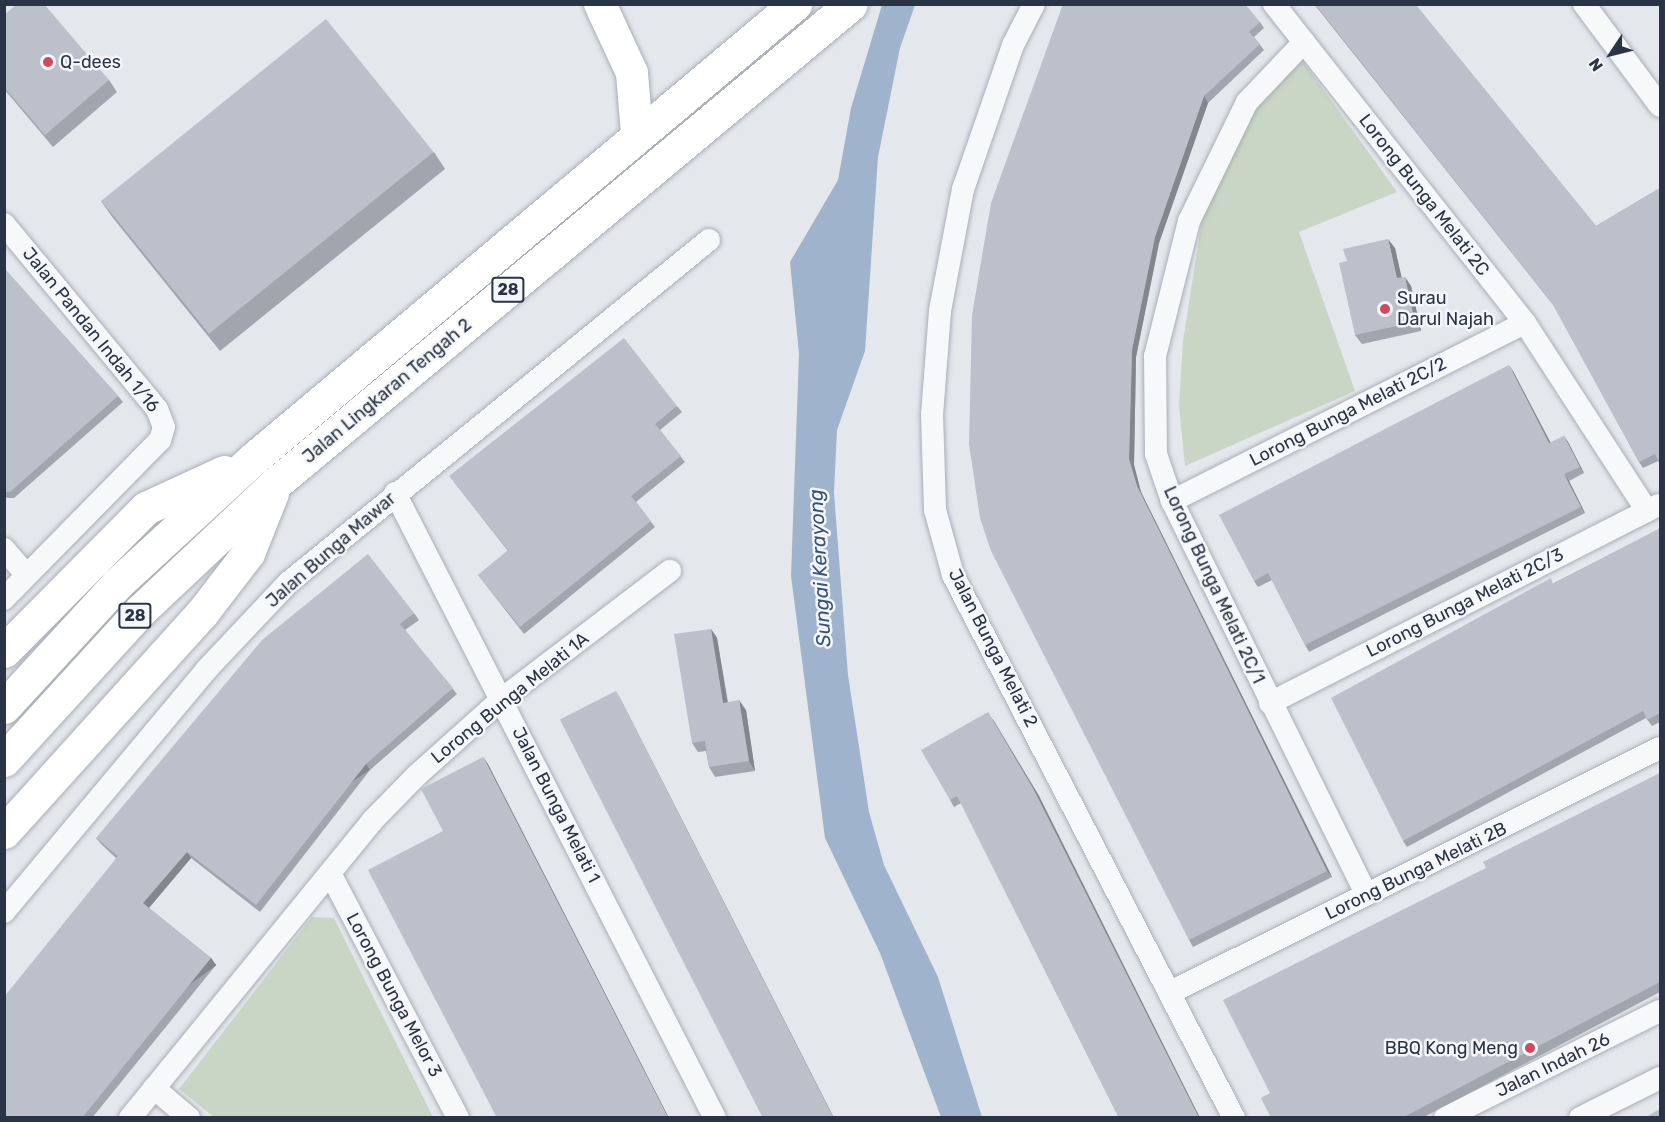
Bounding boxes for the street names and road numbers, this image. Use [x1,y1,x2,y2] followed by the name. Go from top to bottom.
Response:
[1354,110,1494,280] street label: Lorong Bunga Melati 2C
[18,243,164,417] street label: Jalan Pandan Indah 1/16
[490,277,526,303] road number: 28
[298,314,476,468] street label: Jalan Lingkaran Tengah 2
[1246,353,1450,471] street label: Lorong Bunga Melati 2C/2
[1159,483,1269,687] street label: Lorong Bunga Melati 2C/1
[262,488,400,612] street label: Jalan Bunga Mawar
[1363,544,1567,662] street label: Lorong Bunga Melati 2C/3
[944,565,1042,731] street label: Jalan Bunga Melati 2
[117,603,153,629] road number: 28
[427,628,593,768] street label: Lorong Bunga Melati 1A
[507,724,605,886] street label: Jalan Bunga Melati 1
[1322,818,1510,924] street label: Lorong Bunga Melati 2B
[341,909,447,1081] street label: Lorong Bunga Melor 3
[1492,1028,1614,1102] street label: Jalan Indah 26

